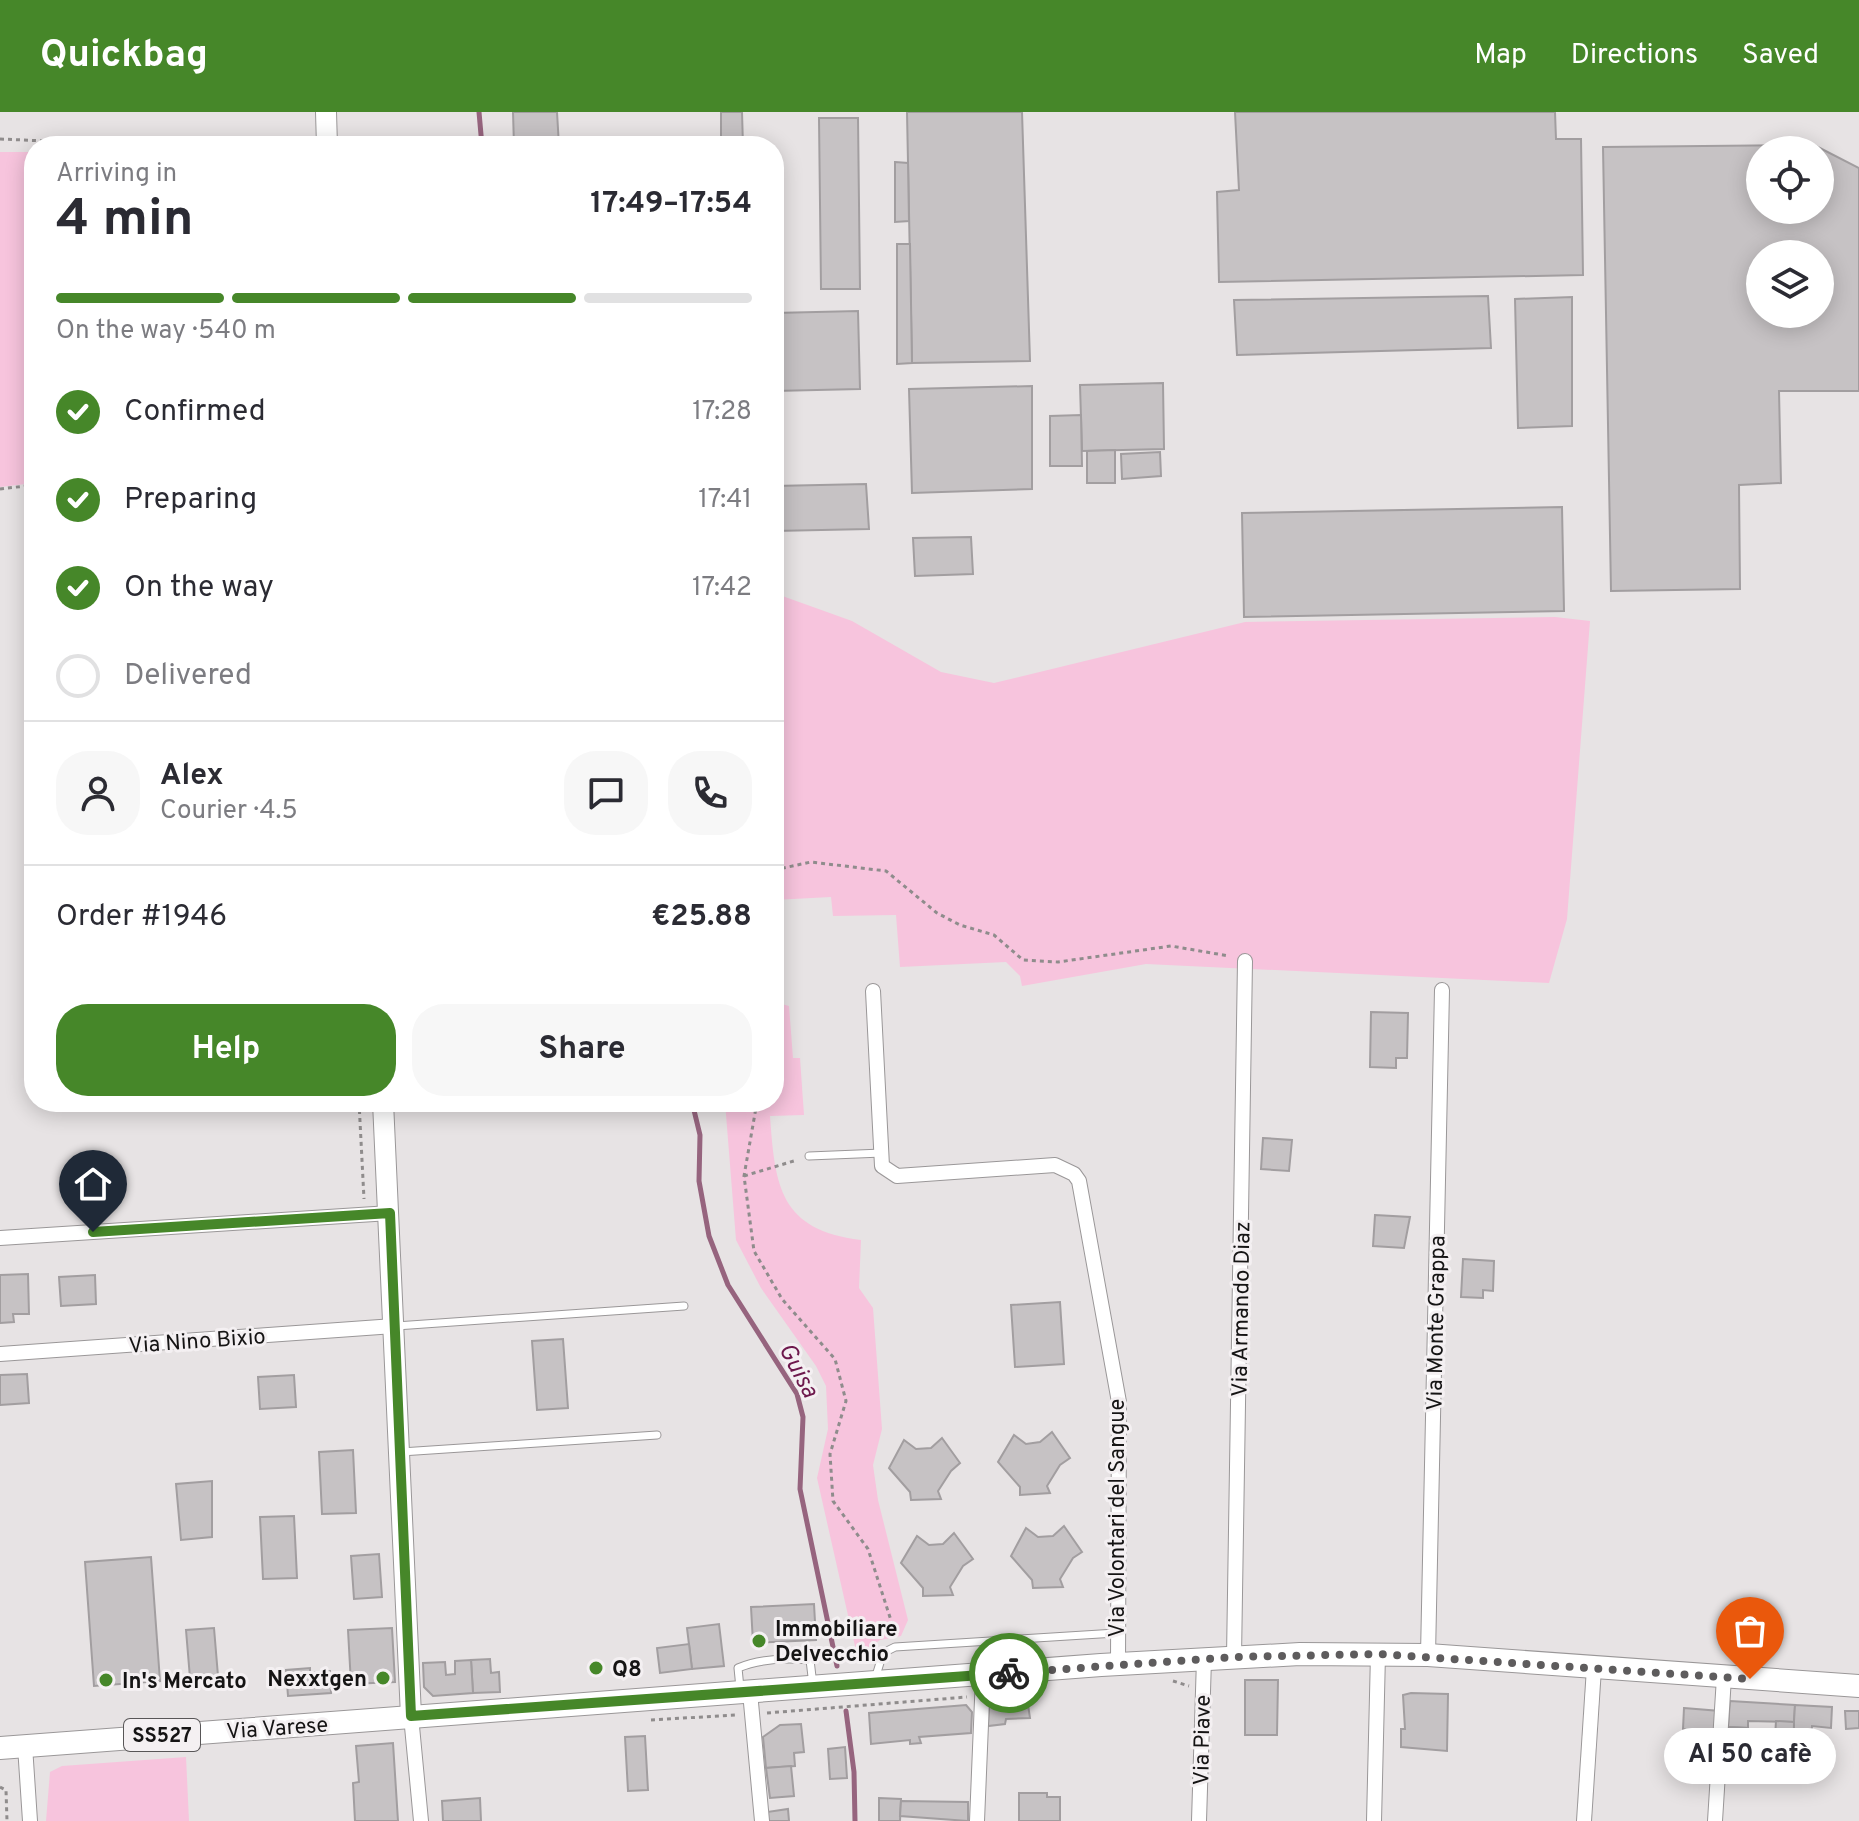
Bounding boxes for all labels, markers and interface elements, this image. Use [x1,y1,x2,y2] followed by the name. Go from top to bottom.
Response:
[40,32,208,81] text: Quickbag
[1474,38,1527,74] text: Map
[1571,38,1698,74] text: Directions
[1742,38,1819,74] text: Saved
[1746,136,1834,328] map controls
[1746,136,1834,224] button: locate
[56,158,177,191] text: Arriving in
[590,186,752,223] text: 17:49–17:54
[56,188,193,254] text: 4 min
[1746,240,1834,328] button: layers
[56,315,276,348] text: On the way · 540 m
[56,390,100,434] icon: check
[124,394,266,431] text: Confirmed
[692,396,752,429] text: 17:28
[56,478,100,522] icon: check
[124,482,257,519] text: Preparing
[698,484,752,517] text: 17:41
[56,566,100,610] icon: check
[124,570,274,607] text: On the way
[692,572,752,605] text: 17:42
[124,658,252,695] text: Delivered
[56,751,140,835] button: person
[564,751,648,835] button: chat
[668,751,752,835] button: phone
[160,758,224,795] text: Alex
[160,795,298,828] text: Courier · 4.5
[56,899,227,936] text: Order #1946
[651,899,752,936] text: €25.88
[56,1004,396,1096] button: Help
[412,1004,752,1096] button: Share
[59,1150,127,1232] pin
[71,1162,115,1206] icon: home
[1227,1221,1258,1397] street label: Via Armando Diaz
[1422,1235,1453,1411] street label: Via Monte Grappa
[128,1324,267,1361] street label: Via Nino Bixio
[770,1338,824,1404] water label: Guisa
[1105,1399,1132,1637] street label: Via Volontari del Sangue
[1716,1597,1784,1679] pin
[1728,1609,1772,1653] icon: bag
[775,1617,898,1669] place label: Immobiliare Delvecchio
[750,1632,768,1650] marker: Immobiliare Delvecchio
[969,1633,1049,1713] courier
[987,1651,1031,1695] icon: bike
[612,1657,642,1684] place label: Q8
[587,1659,605,1677] marker: Q8
[267,1667,367,1694] place label: Nexxtgen
[122,1669,247,1696] place label: In's Mercato
[374,1669,392,1687] marker: Nexxtgen
[97,1671,115,1689] marker: In's Mercato
[1189,1694,1218,1786] street label: Via Piave
[225,1712,329,1747] street label: Via Varese
[124,1719,200,1751] road number: SS527
[1664,1727,1836,1783] callout: Al 50 cafè
[1688,1739,1812,1772] text: Al 50 cafè

